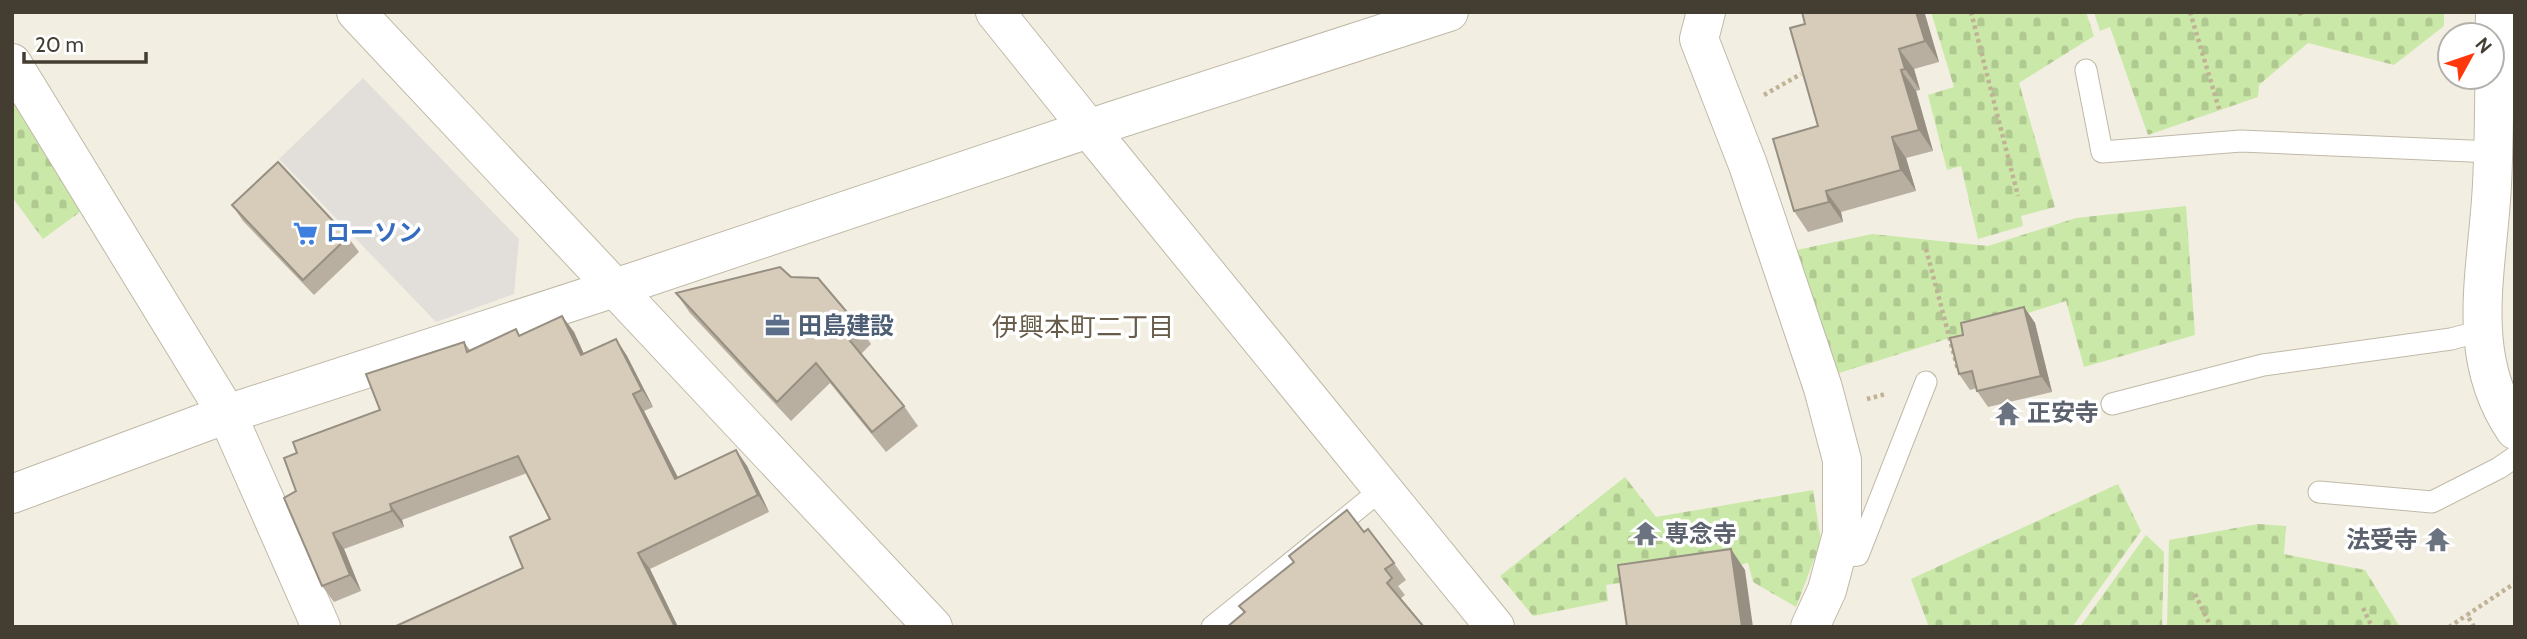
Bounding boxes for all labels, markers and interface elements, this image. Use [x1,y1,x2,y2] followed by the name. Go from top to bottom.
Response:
[24,21,147,65] scale bar
[2436,21,2506,91] north arrow
[35,32,84,57] text: 20 m
[2471,33,2497,58] text: N
[326,218,422,247] place label: ローソン
[292,219,320,247] supermarket icon: ローソン
[798,311,894,340] place label: 田島建設
[992,311,1174,343] district label: 伊興本町二丁目
[764,312,792,340] office icon: 田島建設
[2027,398,2099,427] place label: 正安寺
[1993,399,2021,427] temple icon: 正安寺
[1665,519,1737,548] place label: 専念寺
[1631,520,1659,548] temple icon: 専念寺
[2346,525,2418,554] place label: 法受寺
[2424,526,2452,554] temple icon: 法受寺

